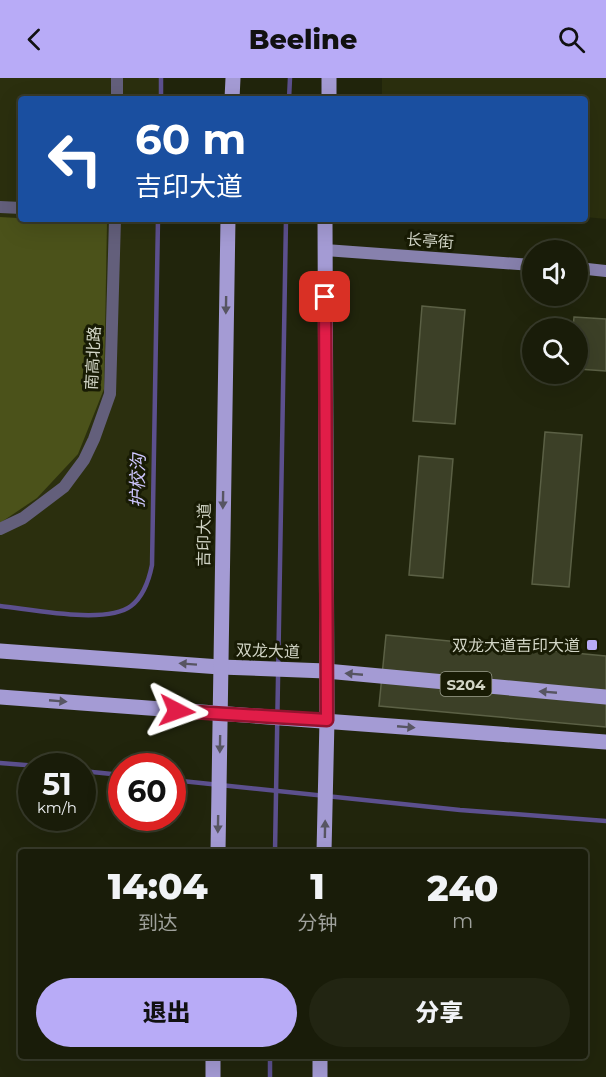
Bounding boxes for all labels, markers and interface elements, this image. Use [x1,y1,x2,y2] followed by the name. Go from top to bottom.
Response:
[18,23,51,56] icon: back
[249,23,357,56] text: Beeline
[555,23,588,56] icon: search
[135,113,246,165] text: 60 m
[36,120,114,198] icon: left
[135,170,243,203] text: 吉印大道
[405,230,455,252] street label: 长亭街
[522,240,588,384] map controls
[522,240,588,306] button: sound
[299,271,350,322] pin
[308,280,341,313] icon: arrive
[221,295,231,314] one-way arrow
[522,318,588,384] button: search
[82,326,104,390] street label: 南高北路
[127,452,150,508] water label: 护校沟
[218,490,228,509] one-way arrow
[194,503,214,567] street label: 吉印大道
[452,636,580,655] place label: 双龙大道吉印大道
[585,638,599,652] marker: 双龙大道吉印大道
[236,640,300,662] street label: 双龙大道
[179,660,198,669] one-way arrow
[344,669,363,679] one-way arrow
[440,672,492,696] road number: S204
[145,679,209,743] position arrow
[538,687,557,697] one-way arrow
[49,697,68,706] one-way arrow
[397,722,416,731] one-way arrow
[215,735,225,754] one-way arrow
[108,753,186,831] speed limit sign: 60
[42,766,72,803] text: 51
[37,798,77,817] text: km/h
[213,814,223,833] one-way arrow
[320,820,330,839] one-way arrow
[108,864,208,908] text: 14:04
[310,864,325,908] text: 1
[427,866,498,910] text: 240
[452,909,473,933] text: m
[138,911,178,935] text: 到达
[297,911,337,935] text: 分钟
[36,978,297,1047] button: 退出
[309,978,570,1047] button: 分享

